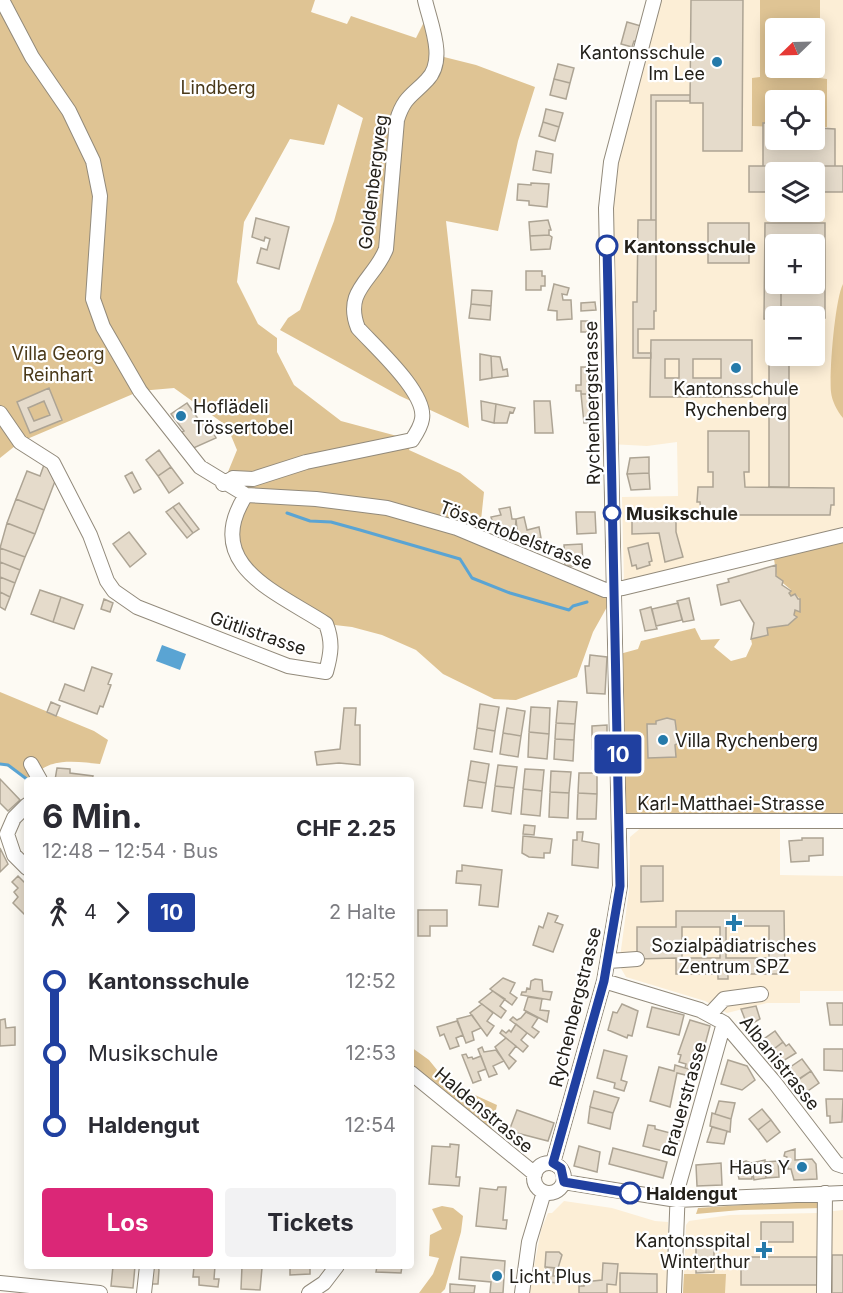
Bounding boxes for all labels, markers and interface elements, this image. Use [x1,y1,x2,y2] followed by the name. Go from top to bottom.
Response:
[765,18,825,78] north arrow
[765,18,825,366] map controls
[580,42,705,84] place label: Kantonsschule Im Lee
[710,55,724,69] marker: Kantonsschule Im Lee
[180,77,256,98] park label: Lindberg
[765,90,825,150] button: locate
[354,113,392,251] street label: Goldenbergweg
[765,162,825,222] button: layers
[765,234,825,294] button: +
[596,235,618,257] marker: Kantonsschule
[624,236,756,257] place label: Kantonsschule
[765,306,825,366] button: −
[580,321,604,485] street label: Rychenbergstrasse
[12,343,104,385] park label: Villa Georg Reinhart
[729,361,743,375] marker: Kantonsschule Rychenberg
[673,378,799,420] place label: Kantonsschule Rychenberg
[193,396,293,438] place label: Hoflädeli Tössertobel
[174,409,188,423] marker: Hoflädeli Tössertobel
[437,496,595,574] street label: Tössertobelstrasse
[626,503,738,524] place label: Musikschule
[603,504,621,522] marker: Musikschule
[207,607,309,659] street label: Gütlistrasse
[675,730,818,751] place label: Villa Rychenberg
[656,733,670,747] marker: Villa Rychenberg
[591,734,645,774] line badge: 10
[606,742,630,767] text: 10
[637,793,825,814] street label: Karl-Matthaei-Strasse
[42,796,143,836] text: 6 Min.
[296,815,396,841] text: CHF 2.25
[42,839,218,863] text: 12:48 – 12:54 · Bus
[42,896,75,929] icon: walk
[106,896,139,929] icon: forward
[84,900,97,924] text: 4
[160,900,183,925] text: 10
[329,900,396,924] text: 2 Halte
[725,914,743,932] marker: Sozialpädiatrisches Zentrum SPZ
[545,925,605,1089] street label: Rychenbergstrasse
[651,935,817,977] place label: Sozialpädiatrisches Zentrum SPZ
[88,968,249,994] text: Kantonsschule
[346,969,396,993] text: 12:52
[736,1012,824,1114] street label: Albanistrasse
[658,1039,710,1159] street label: Brauerstrasse
[88,1040,218,1066] text: Musikschule
[345,1041,396,1065] text: 12:53
[431,1063,537,1157] street label: Haldenstrasse
[88,1112,200,1138] text: Haldengut
[345,1113,396,1137] text: 12:54
[729,1157,790,1178] place label: Haus Y
[795,1160,809,1174] marker: Haus Y
[619,1182,641,1204] marker: Haldengut
[646,1183,738,1204] place label: Haldengut
[42,1188,213,1257] button: Los
[225,1188,396,1257] button: Tickets
[635,1230,750,1272] place label: Kantonsspital Winterthur
[755,1241,773,1259] marker: Kantonsspital Winterthur
[509,1266,591,1287] place label: Licht Plus
[490,1269,504,1283] marker: Licht Plus

